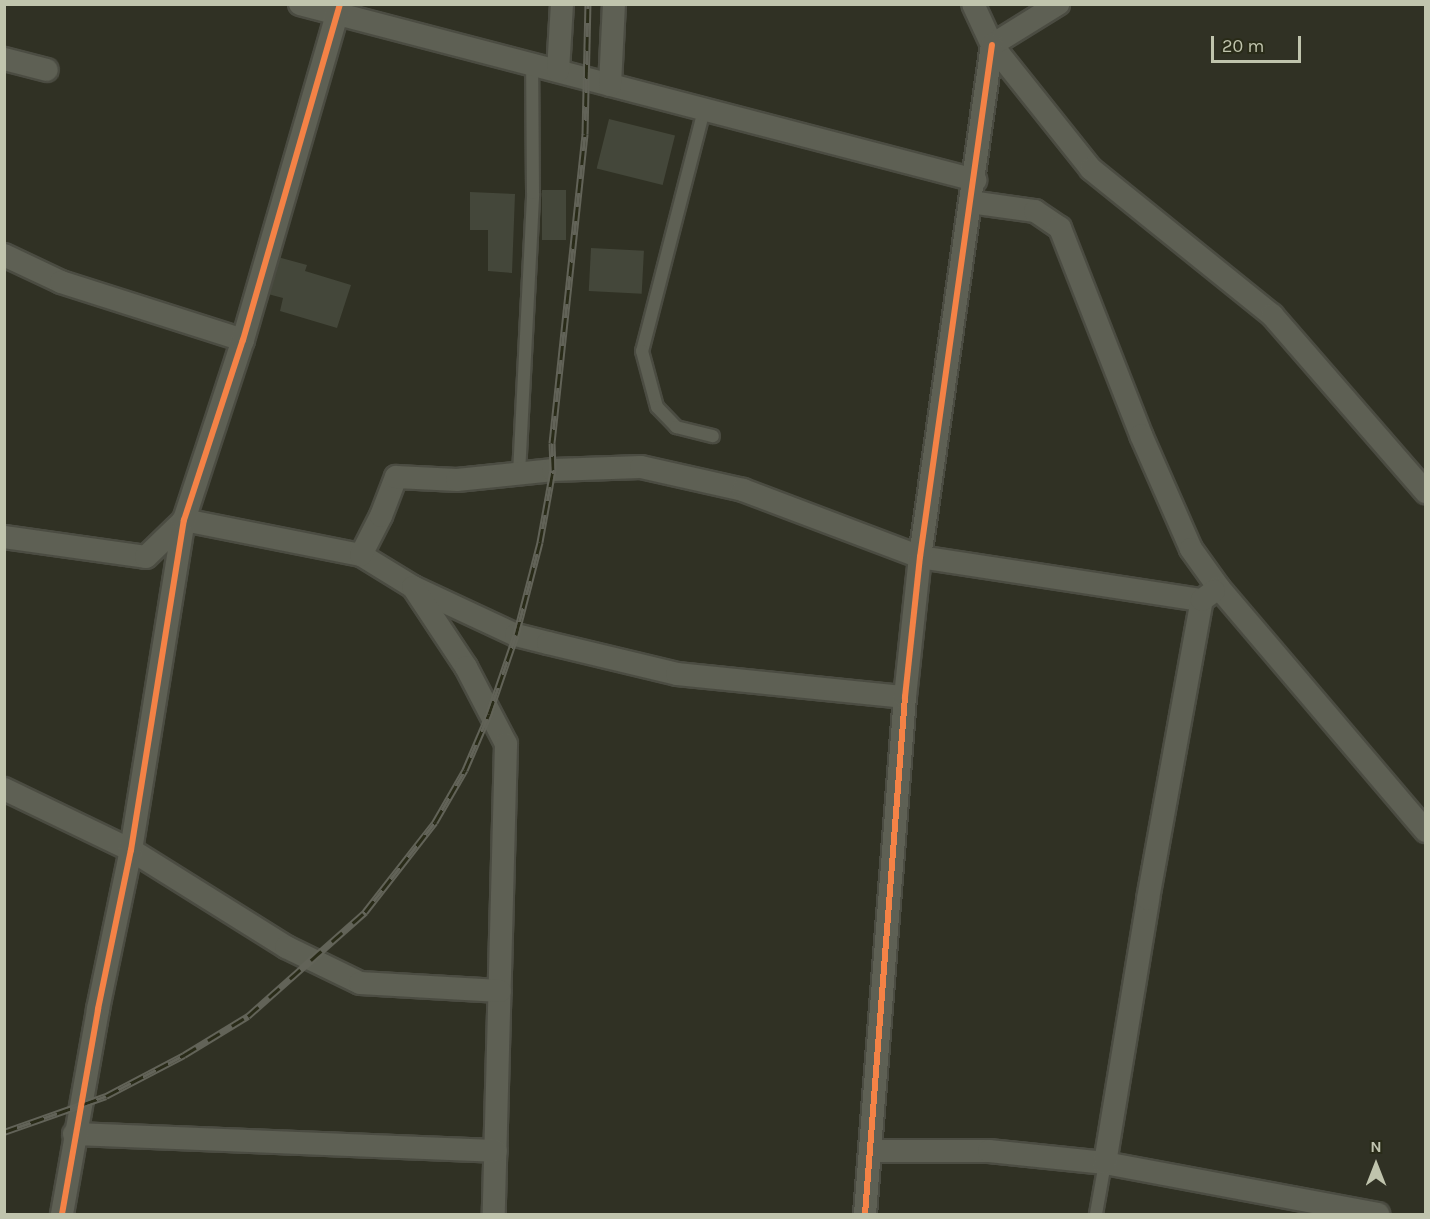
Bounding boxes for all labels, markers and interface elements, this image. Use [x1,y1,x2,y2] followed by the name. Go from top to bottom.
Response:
[1214,24,1304,62] scale bar
[1222,35,1264,57] text: 20 m
[1346,1135,1406,1195] north arrow
[1370,1137,1382,1156] text: N

